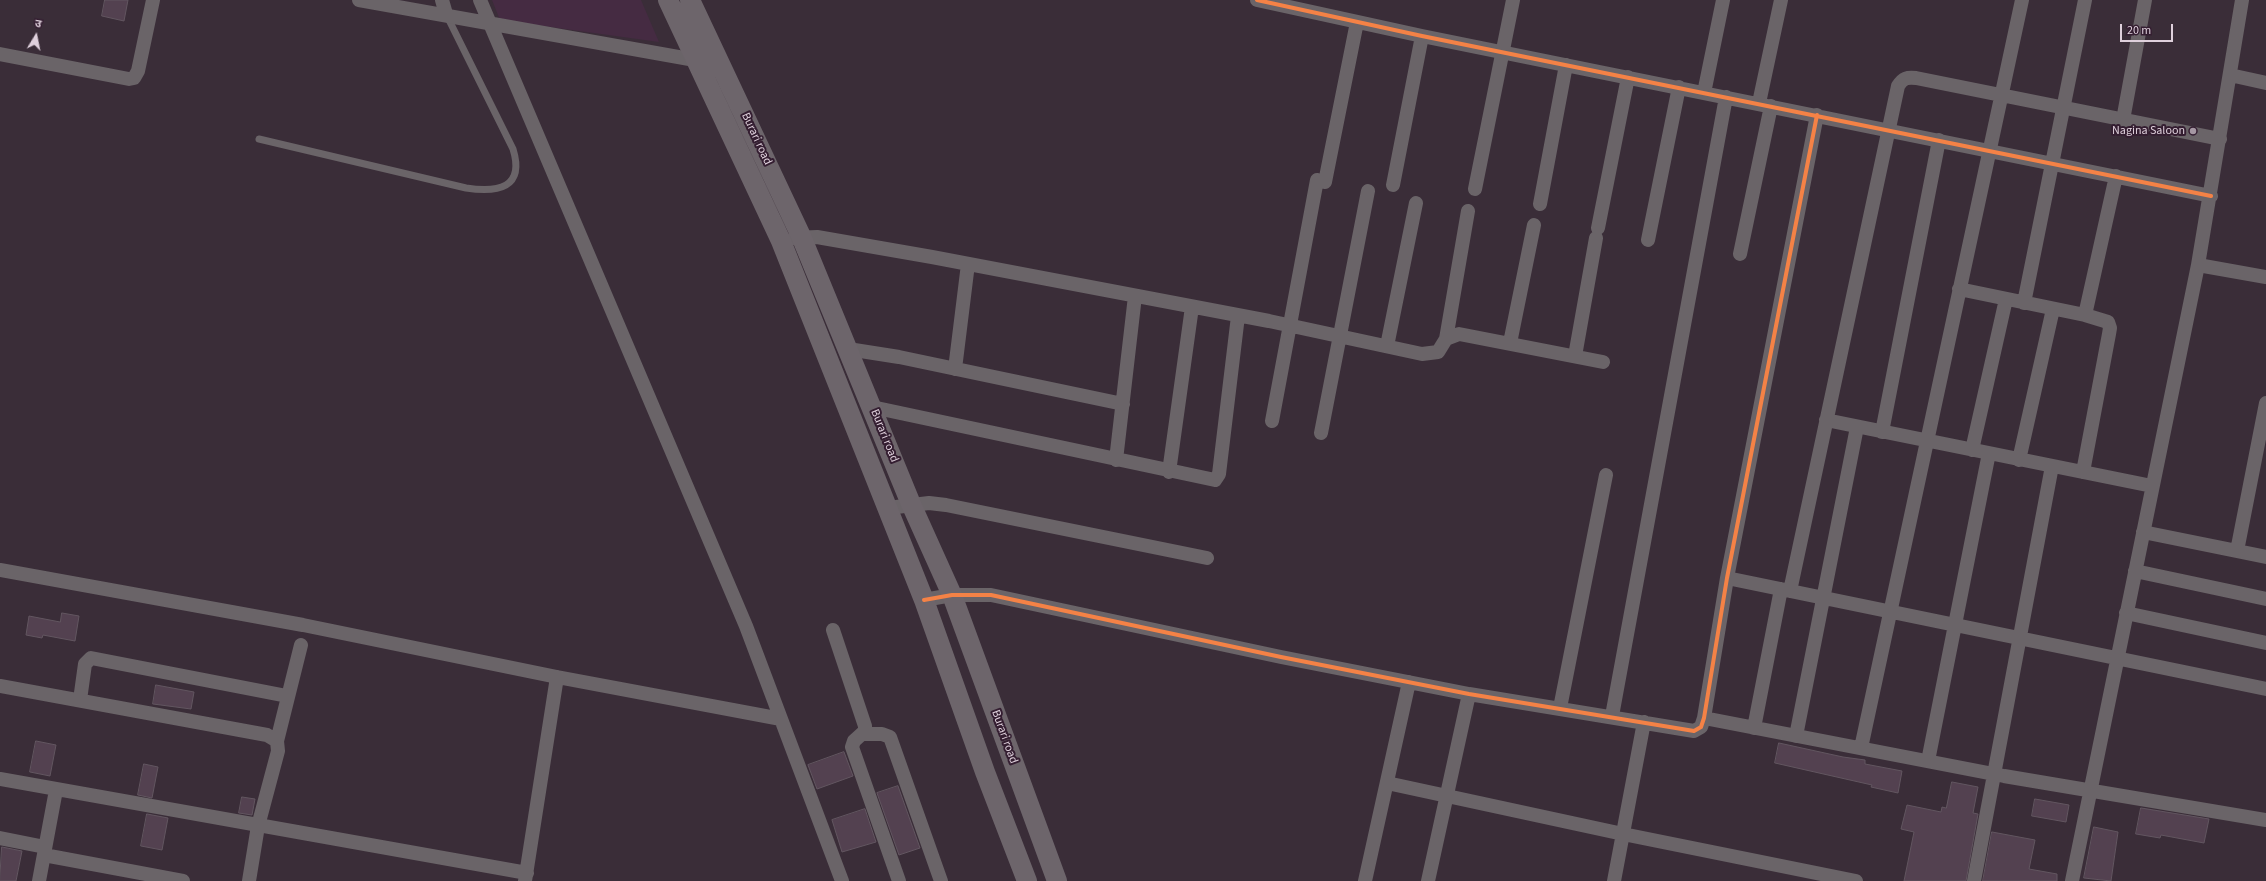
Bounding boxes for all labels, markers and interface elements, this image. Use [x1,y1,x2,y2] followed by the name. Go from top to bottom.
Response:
[16,16,56,56] north arrow
[34,16,43,32] text: उ
[2122,16,2175,42] scale bar
[2127,22,2151,39] text: 20 m
[738,111,774,167] street label: Burari road
[2112,124,2185,138] place label: Nagina Saloon
[2188,126,2198,136] marker: Nagina Saloon
[867,407,901,465] street label: Burari road
[988,708,1020,766] street label: Burari road

